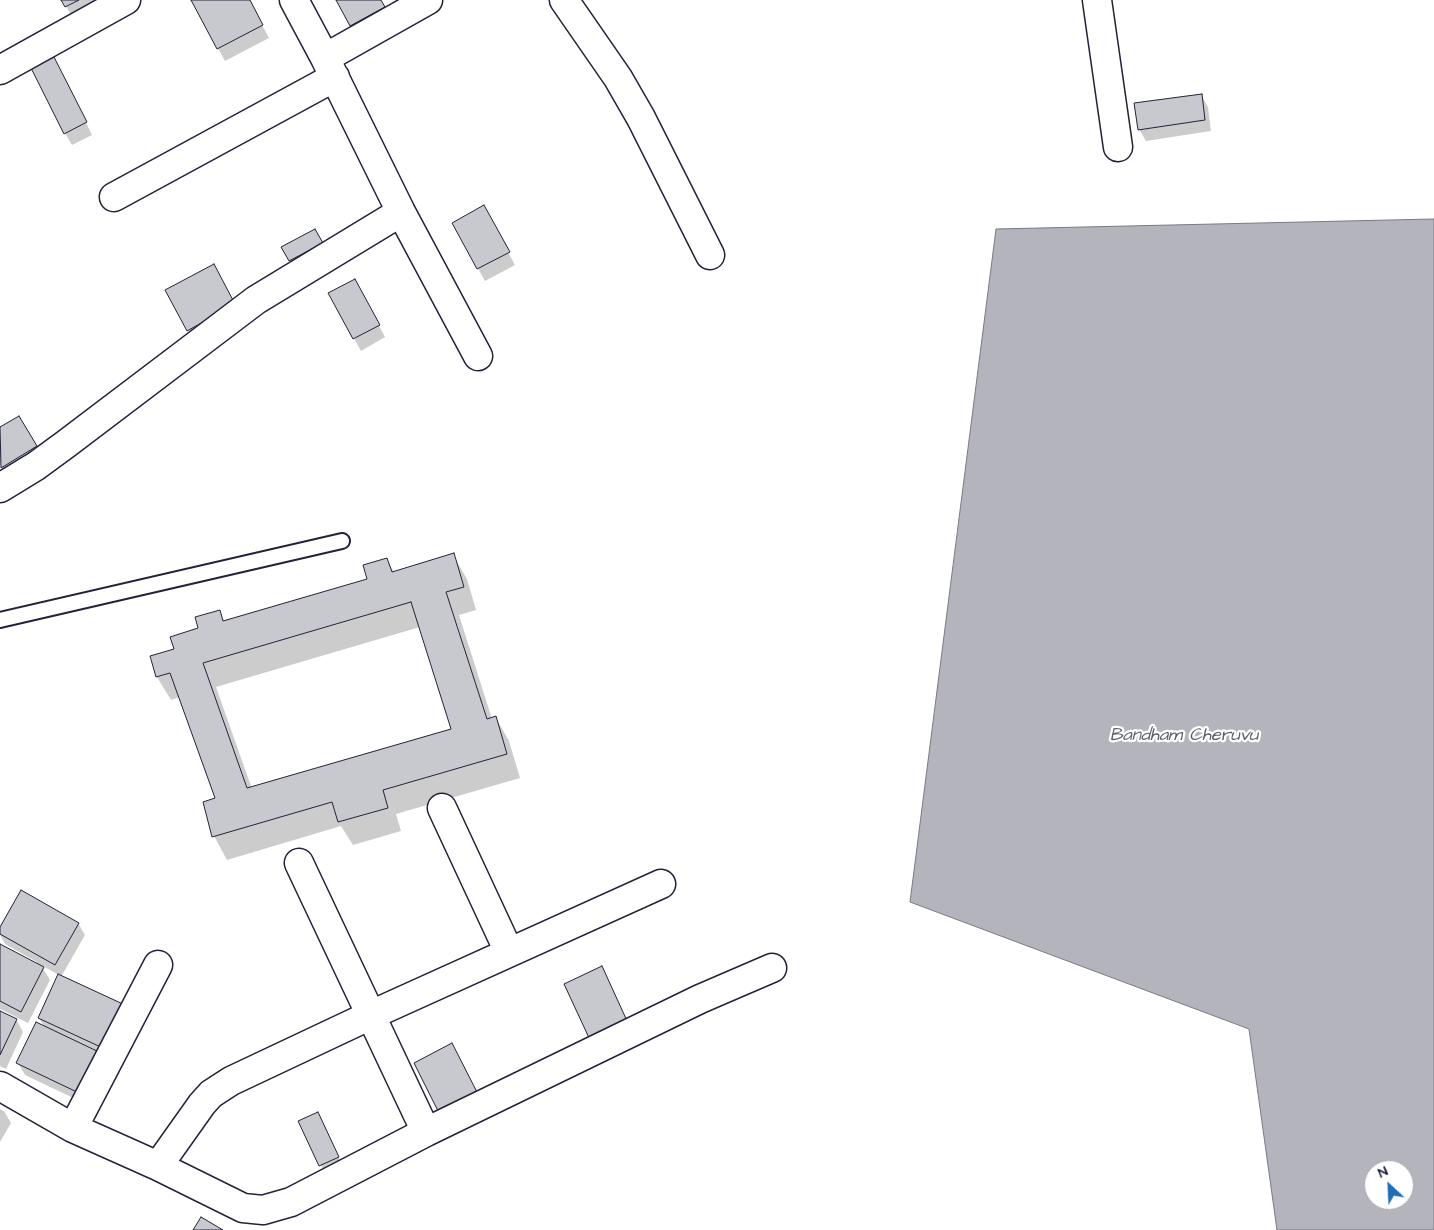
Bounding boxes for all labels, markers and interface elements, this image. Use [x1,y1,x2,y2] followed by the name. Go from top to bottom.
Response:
[1110,725,1258,747] water label: Bandham Cheruvu
[1364,1160,1414,1210] north arrow
[1375,1161,1391,1183] text: N

